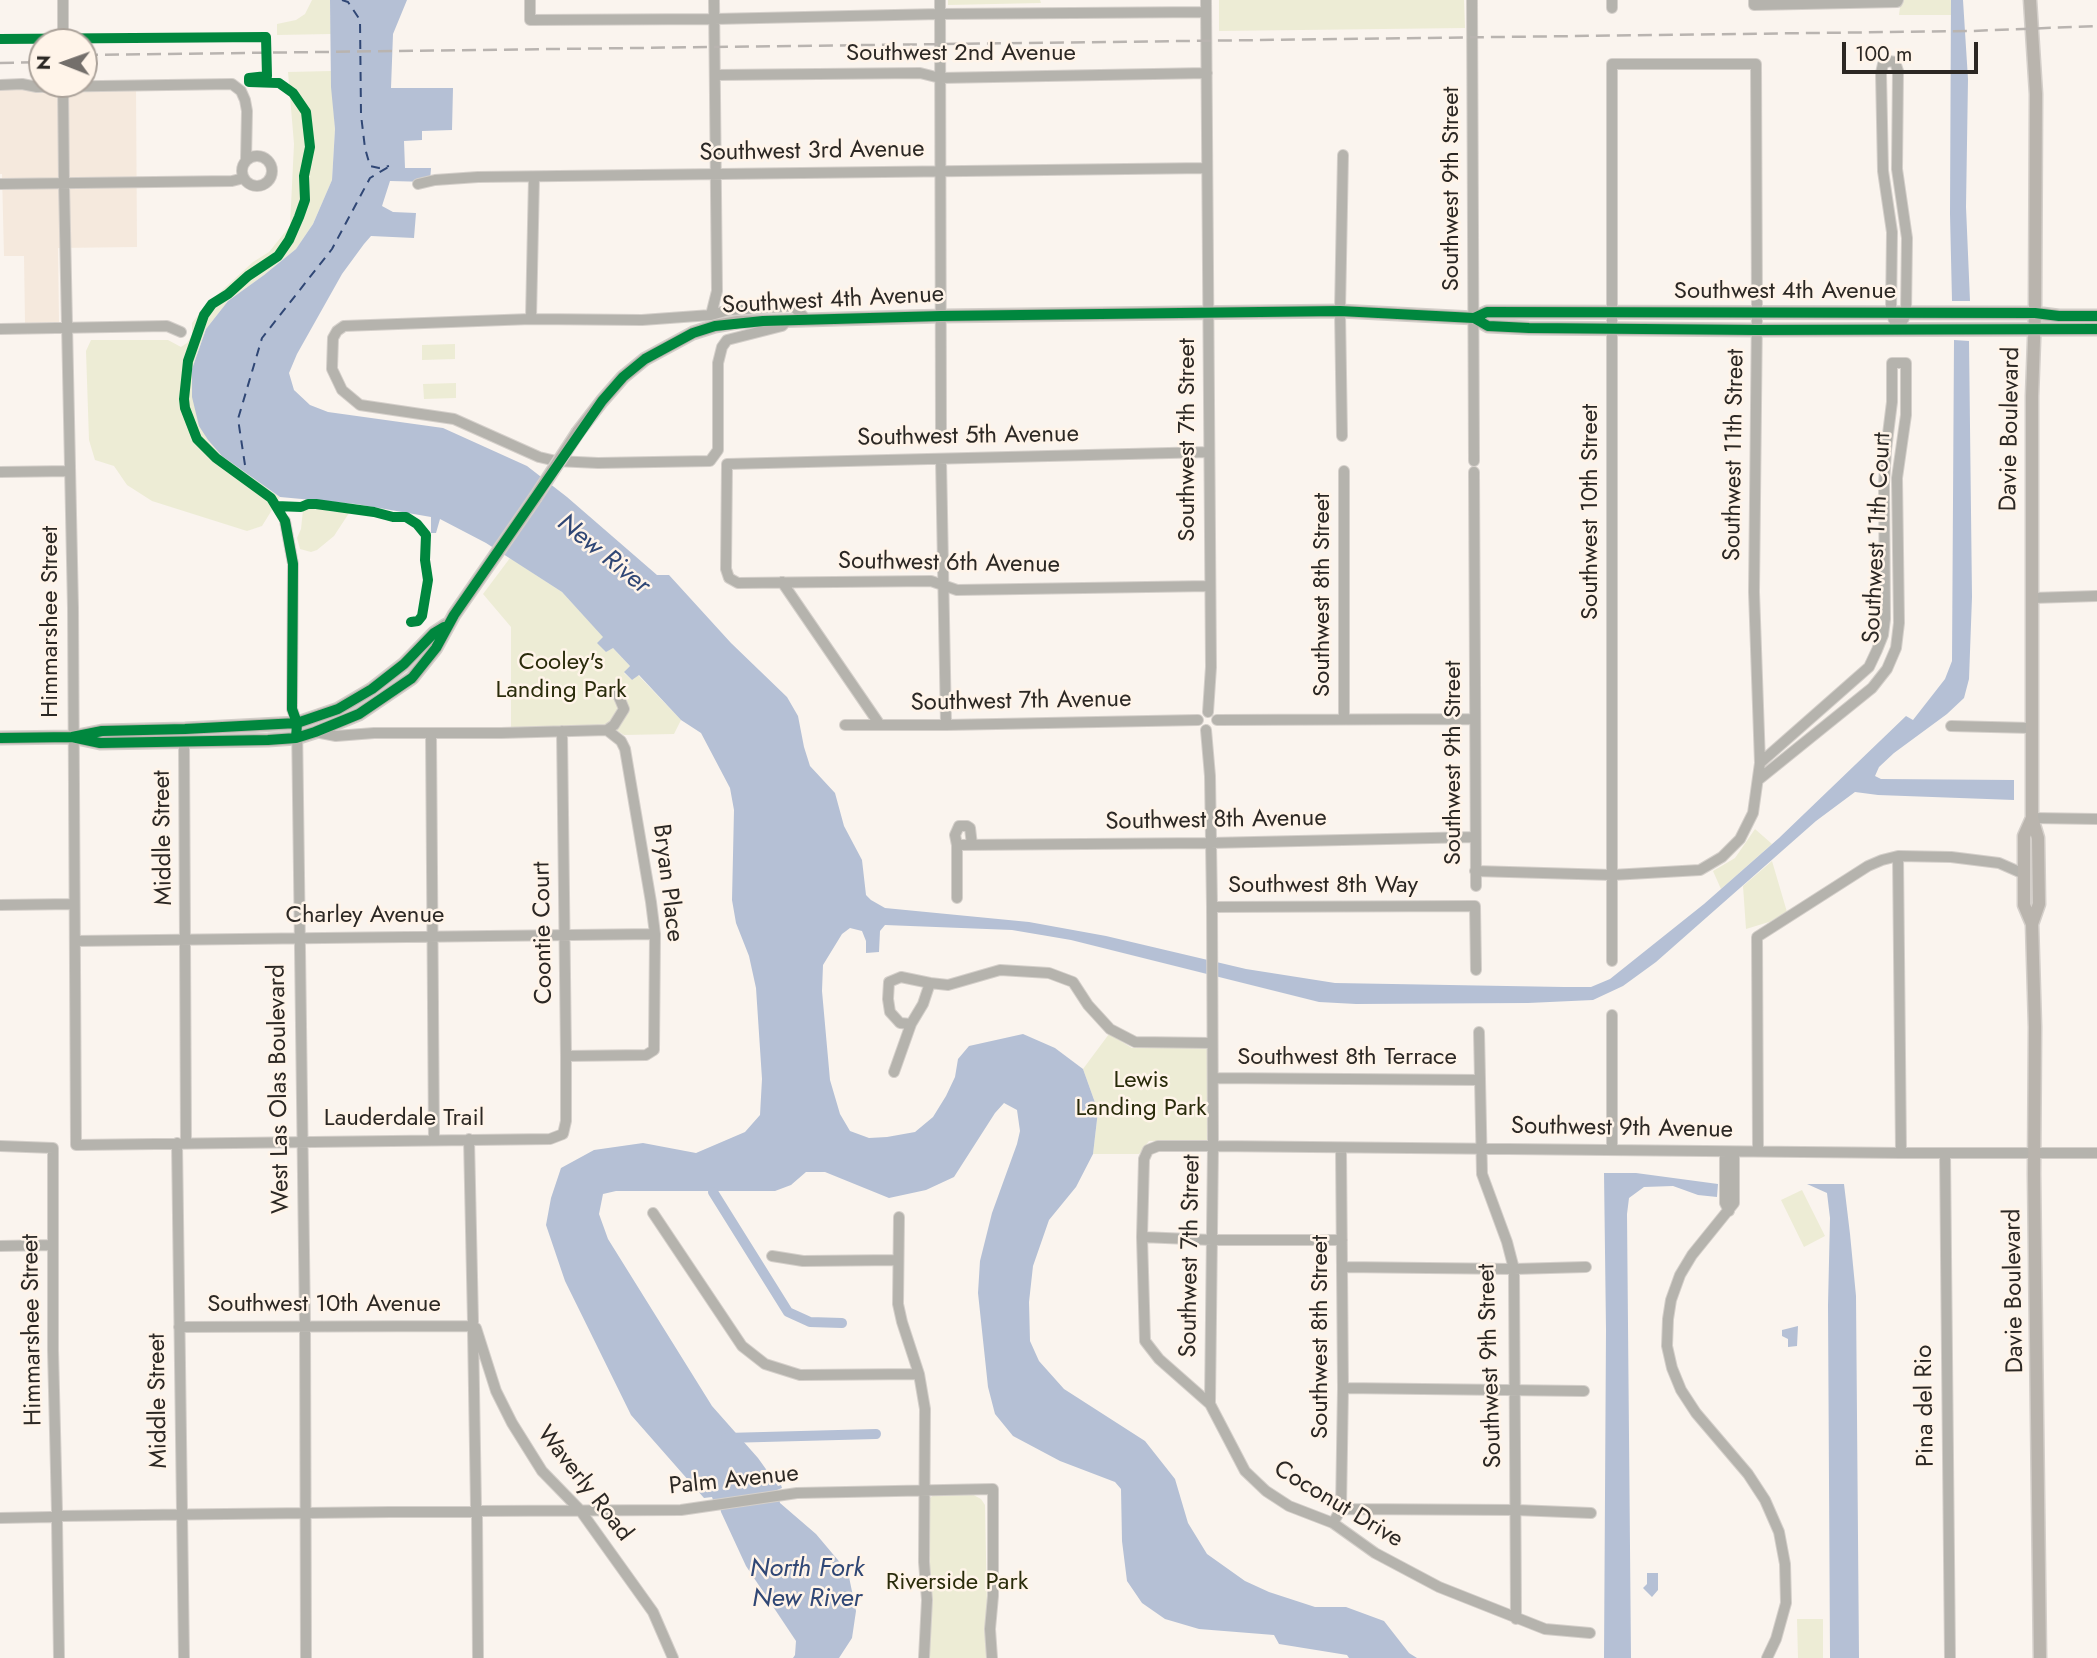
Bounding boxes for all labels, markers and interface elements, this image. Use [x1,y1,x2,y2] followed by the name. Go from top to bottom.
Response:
[28,28,98,98] north arrow
[1845,28,1982,72] scale bar
[1855,39,1912,69] text: 100 m
[846,40,1076,68] street label: Southwest 2nd Avenue
[30,55,57,70] text: N
[1438,87,1466,291] street label: Southwest 9th Street
[699,136,925,168] street label: Southwest 3rd Avenue
[1674,278,1896,306] street label: Southwest 4th Avenue
[721,281,945,321] street label: Southwest 4th Avenue
[1174,338,1202,542] street label: Southwest 7th Street
[1995,346,2027,512] street label: Davie Boulevard
[1719,349,1751,561] street label: Southwest 11th Street
[1577,404,1605,620] street label: Southwest 10th Street
[857,421,1079,453] street label: Southwest 5th Avenue
[1858,432,1898,644] street label: Southwest 11th Court
[1309,493,1337,697] street label: Southwest 8th Street
[550,508,656,602] water label: New River
[37,526,65,718] street label: Himmarshee Street
[838,548,1060,580] street label: Southwest 6th Avenue
[495,649,627,705] park label: Cooley's Landing Park
[1440,661,1468,865] street label: Southwest 9th Street
[910,686,1132,718] street label: Southwest 7th Avenue
[148,770,180,906] street label: Middle Street
[1105,805,1327,837] street label: Southwest 8th Avenue
[645,823,689,943] street label: Bryan Place
[528,861,560,1005] street label: Coontie Court
[1228,872,1418,900] street label: Southwest 8th Way
[286,902,444,930] street label: Charley Avenue
[263,964,297,1214] street label: West Las Olas Boulevard
[1237,1044,1457,1072] street label: Southwest 8th Terrace
[1075,1067,1207,1123] park label: Lewis Landing Park
[324,1105,484,1133] street label: Lauderdale Trail
[1511,1113,1733,1145] street label: Southwest 9th Avenue
[1175,1154,1207,1358] street label: Southwest 7th Street
[1999,1208,2031,1374] street label: Davie Boulevard
[17,1234,49,1426] street label: Himmarshee Street
[1307,1235,1335,1439] street label: Southwest 8th Street
[1473,1263,1509,1469] street label: Southwest 9th Street
[207,1291,441,1319] street label: Southwest 10th Avenue
[143,1333,175,1469] street label: Middle Street
[1911,1345,1941,1467] street label: Pina del Rio
[530,1421,638,1547] street label: Waverly Road
[1268,1455,1408,1555] street label: Coconut Drive
[668,1460,800,1502] street label: Palm Avenue
[750,1554,864,1616] water label: North Fork New River
[886,1569,1028,1597] park label: Riverside Park

